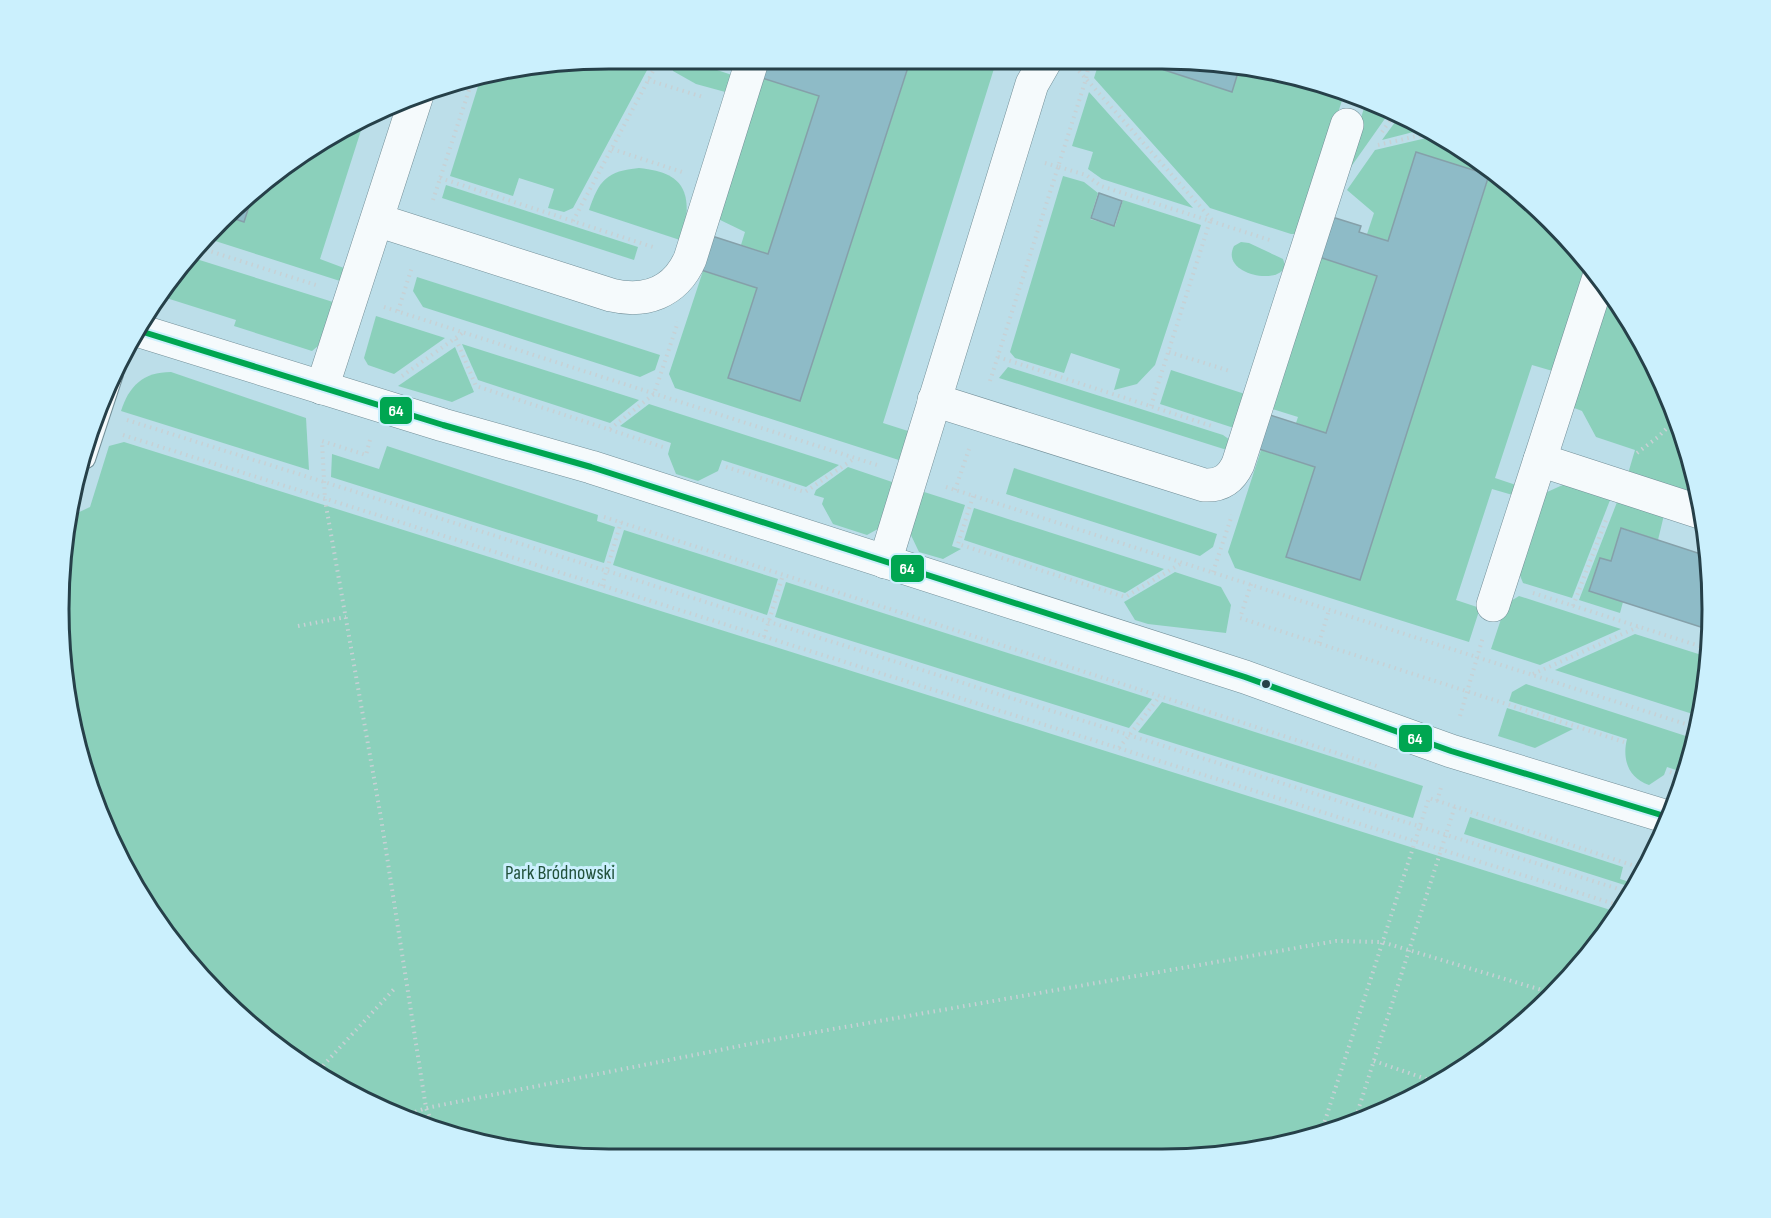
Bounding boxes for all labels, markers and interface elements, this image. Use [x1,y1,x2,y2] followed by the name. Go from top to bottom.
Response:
[379,396,413,425] line badge: 64
[388,402,404,421] text: 64
[890,554,925,583] line badge: 64
[899,560,915,579] text: 64
[1260,678,1272,690] unlabelled marker
[1398,724,1433,753] line badge: 64
[1407,730,1423,749] text: 64
[505,861,615,885] park label: Park Bródnowski

